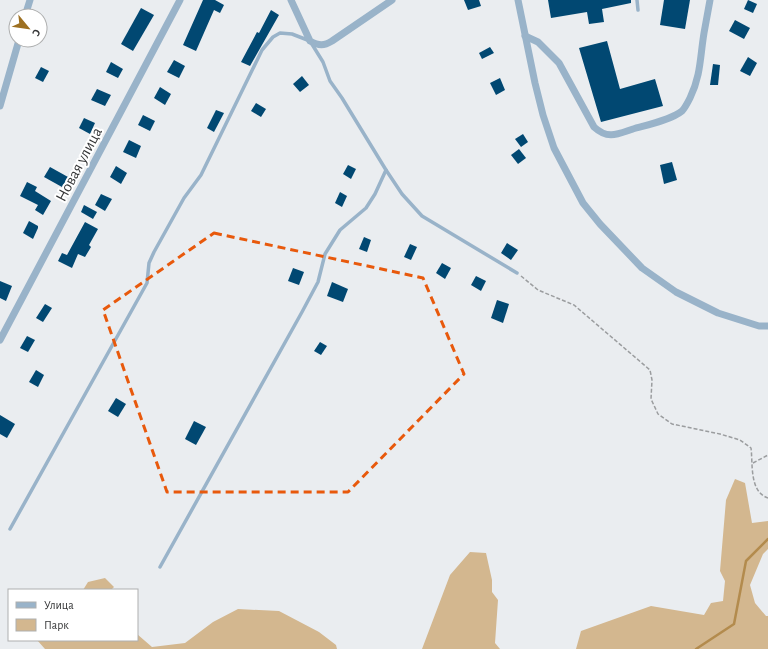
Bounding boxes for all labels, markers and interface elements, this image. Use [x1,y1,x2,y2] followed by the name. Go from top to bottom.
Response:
[8,8,48,48] north arrow
[30,27,43,38] text: С
[53,125,106,205] street label: Новая улица
[8,589,138,641] legend
[44,599,74,611] text: Улица
[44,619,69,631] text: Парк

